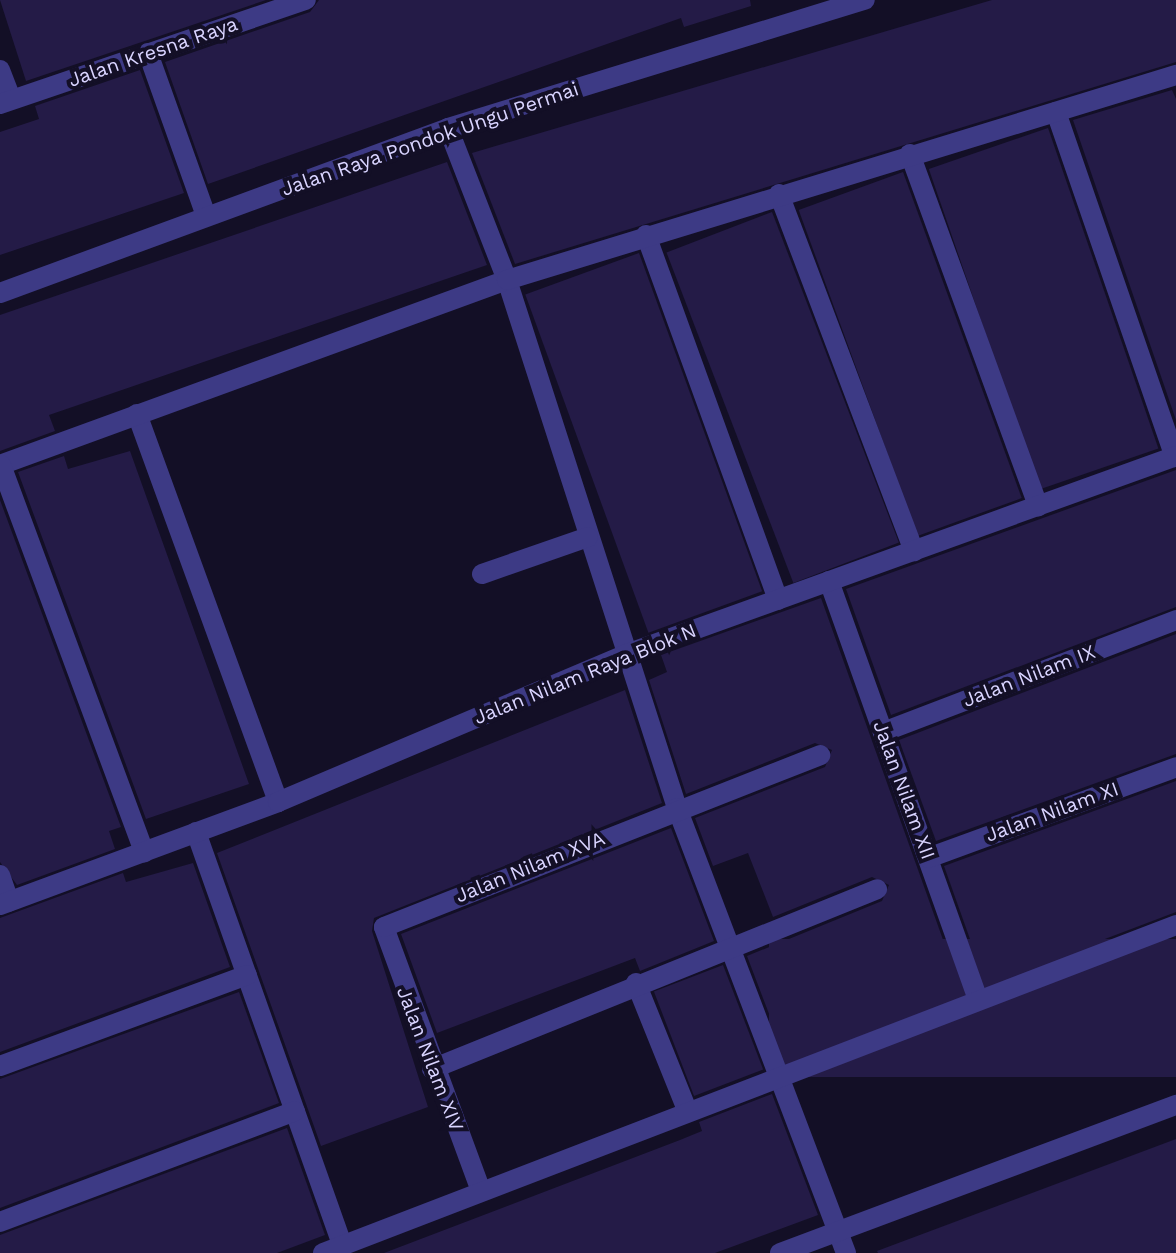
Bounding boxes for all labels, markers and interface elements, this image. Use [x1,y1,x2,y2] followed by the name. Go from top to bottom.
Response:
[65,12,241,92] street label: Jalan Kresna Raya
[278,77,582,201] street label: Jalan Raya Pondok Ungu Permai
[470,618,700,730] street label: Jalan Nilam Raya Blok N
[959,640,1099,712] street label: Jalan Nilam IX
[868,717,940,863] street label: Jalan Nilam XII
[982,777,1122,847] street label: Jalan Nilam XI
[452,826,608,908] street label: Jalan Nilam XVA
[391,983,469,1135] street label: Jalan Nilam XIV

